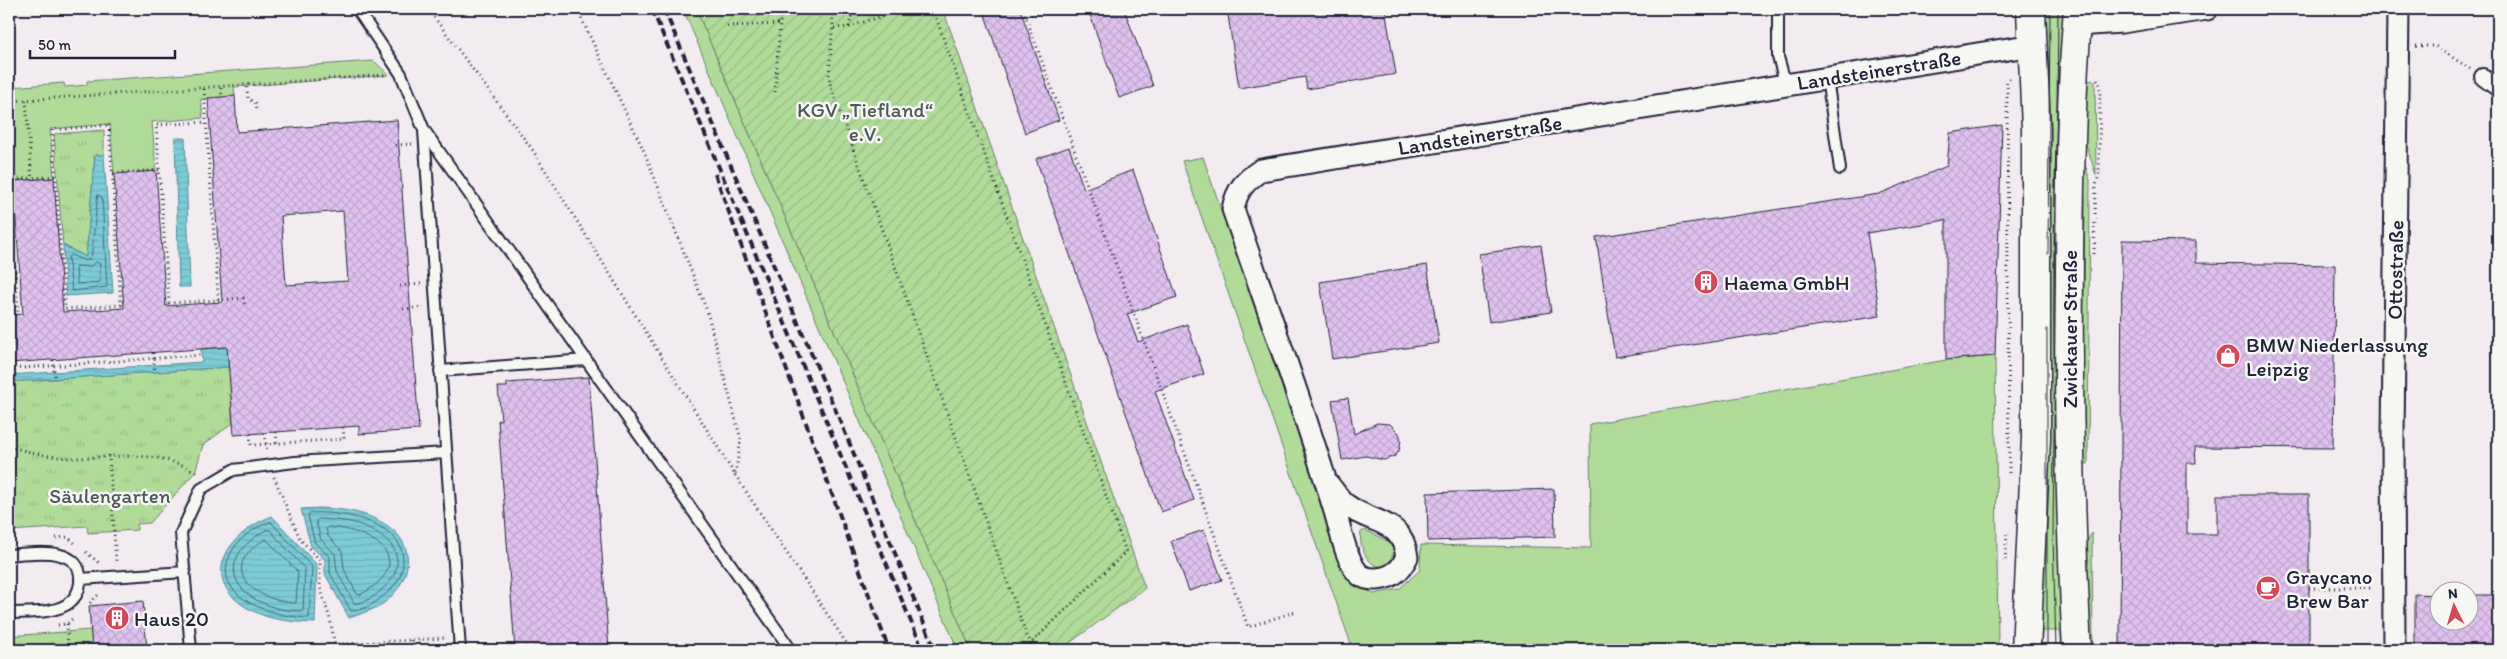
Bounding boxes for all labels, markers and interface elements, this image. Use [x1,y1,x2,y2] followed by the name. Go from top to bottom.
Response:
[30,28,175,60] scale bar
[38,36,71,54] text: 50 m
[1795,45,1963,95] street label: Landsteinerstraße
[797,97,933,146] park label: KGV „Tiefland“ e.V.
[1396,110,1564,160] street label: Landsteinerstraße
[2382,220,2408,320] street label: Ottostraße
[2057,250,2082,408] street label: Zwickauer Straße
[1693,269,1719,295] building icon: Haema GmbH
[1724,270,1850,295] place label: Haema GmbH
[2246,332,2428,381] place label: BMW Niederlassung Leipzig
[2215,343,2241,369] shop icon: BMW Niederlassung Leipzig
[49,483,171,508] park label: Säulengarten
[2286,564,2372,613] place label: Graycano Brew Bar
[2255,575,2281,601] cafe icon: Graycano Brew Bar
[2430,582,2480,632] north arrow
[2447,585,2458,602] text: N
[104,605,130,631] building icon: Haus 20
[134,606,209,631] place label: Haus 20

